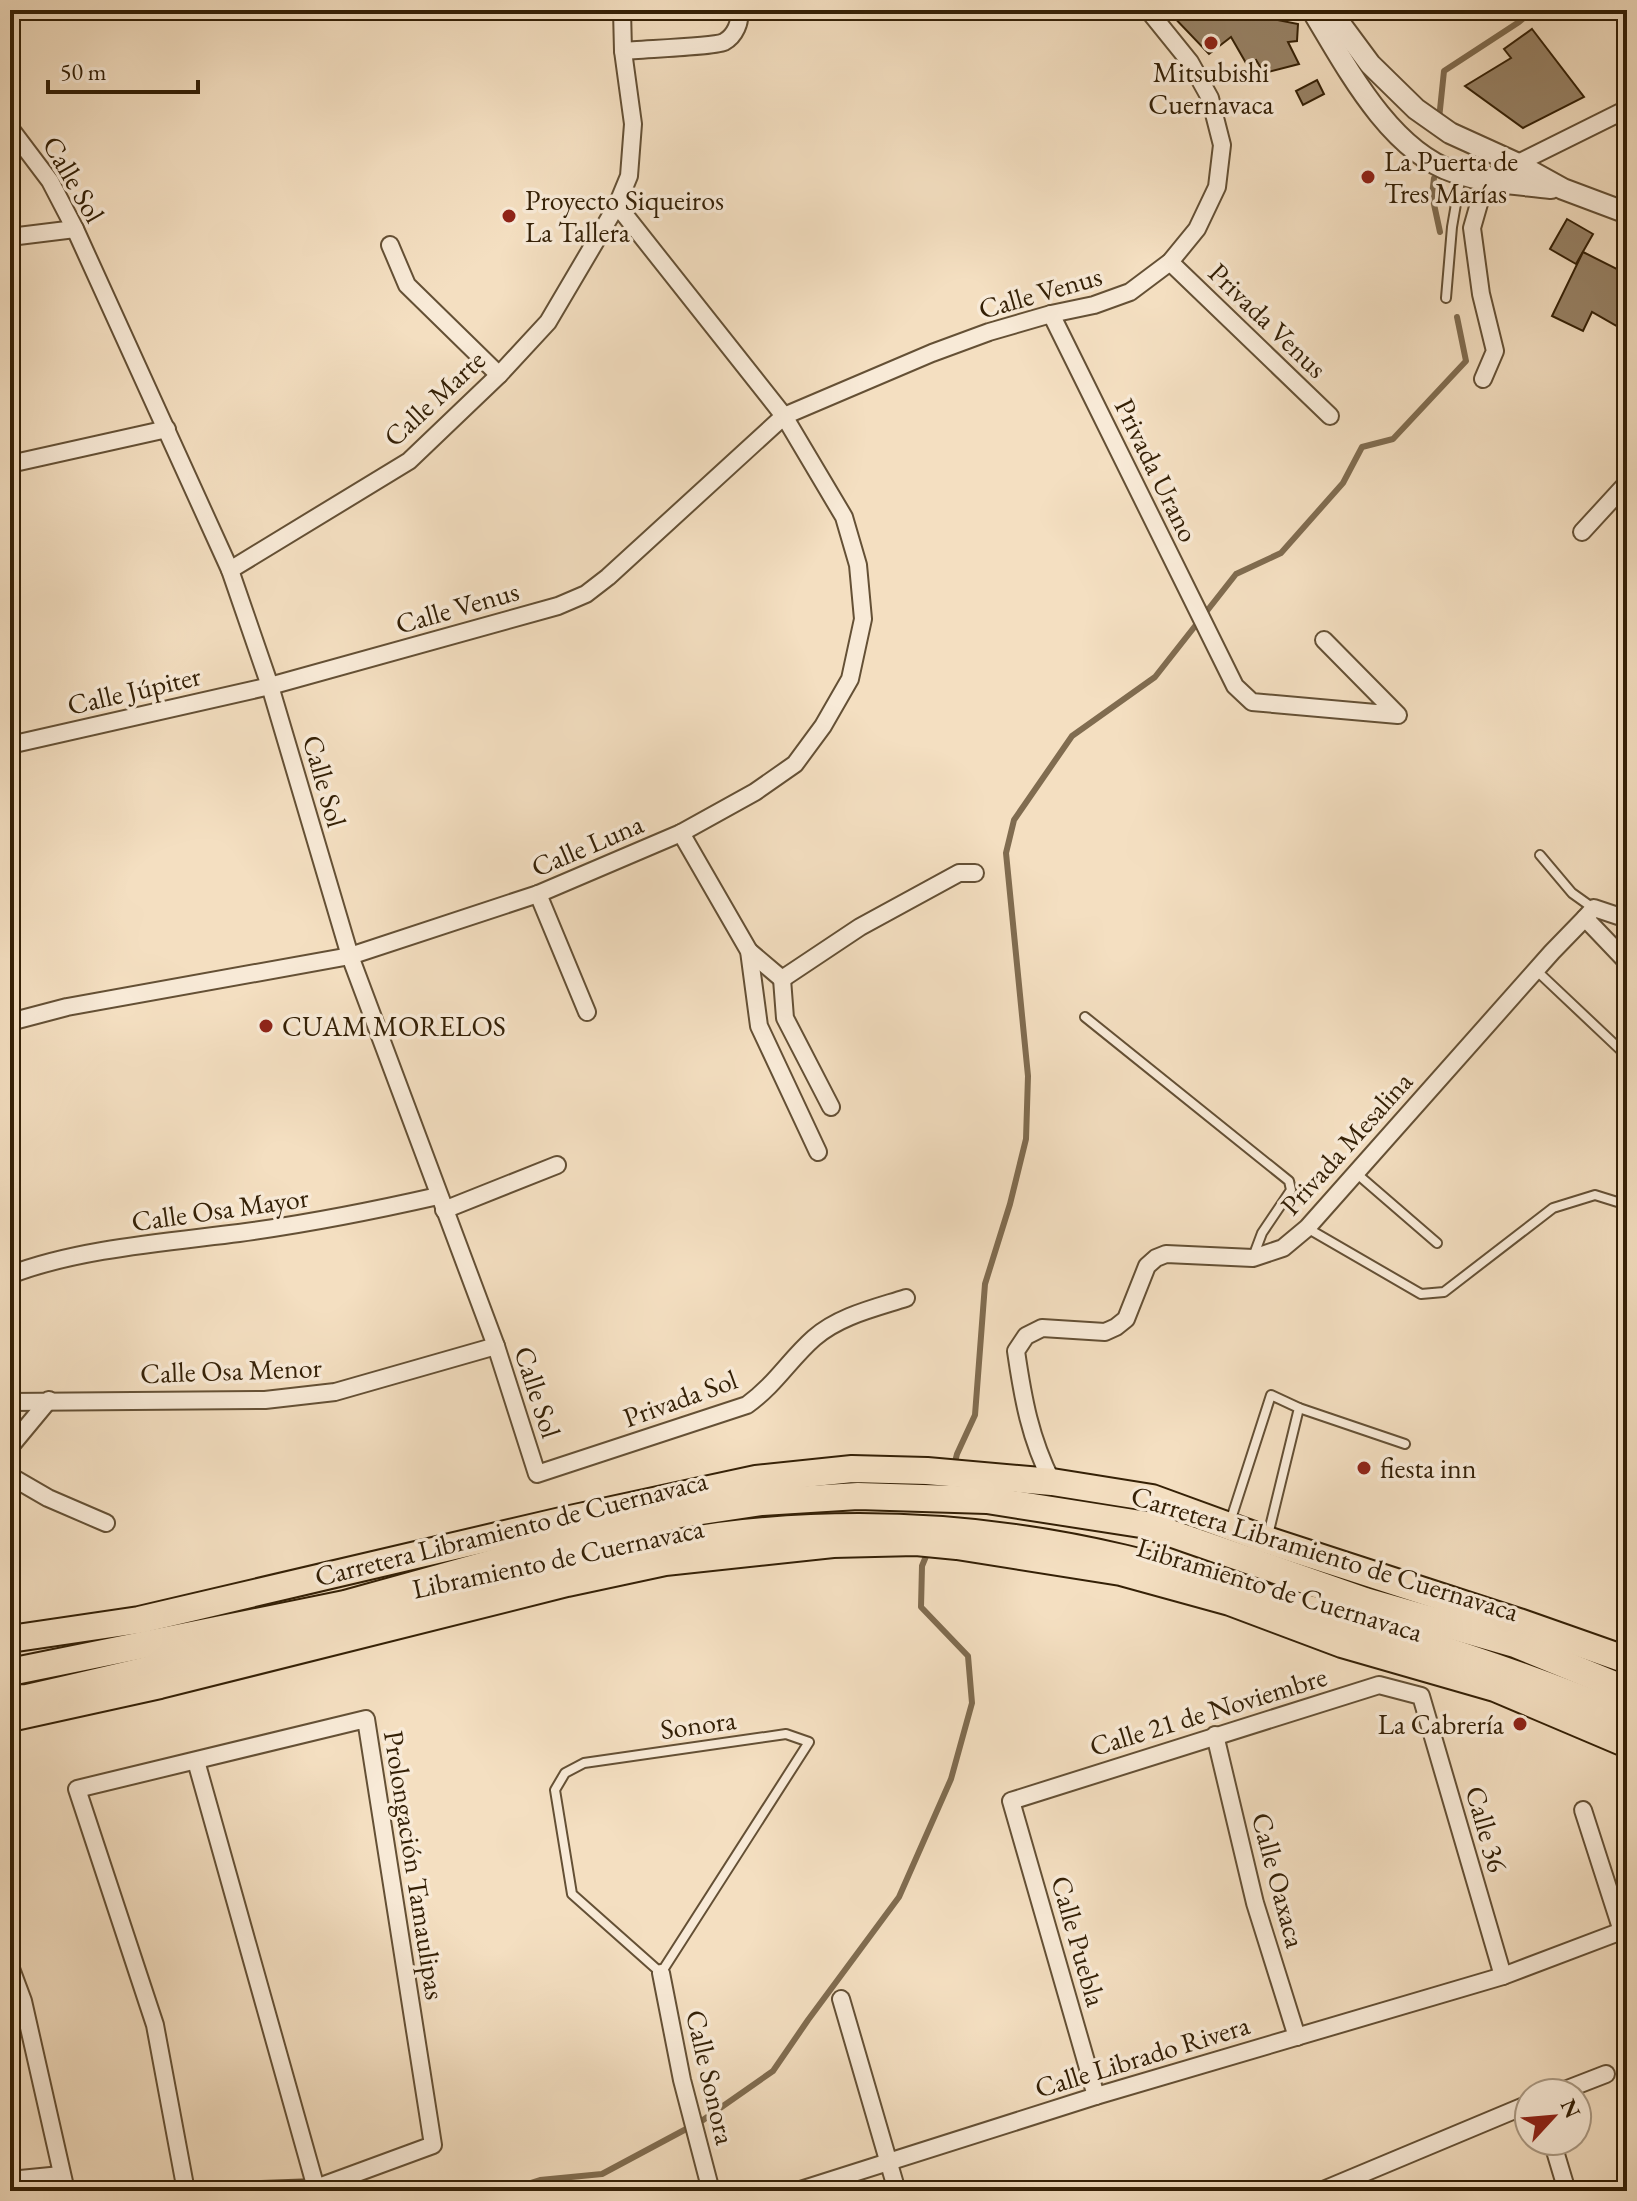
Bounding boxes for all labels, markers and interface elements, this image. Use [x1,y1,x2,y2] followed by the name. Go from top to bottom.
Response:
[1202,34,1220,52] marker: Mitsubishi Cuernavaca
[48,44,198,94] scale bar
[1148,54,1275,122] place label: Mitsubishi Cuernavaca
[60,56,107,87] text: 50 m
[35,129,113,229] street label: Calle Sol
[1384,143,1518,211] place label: La Puerta de Tres Marías
[1359,168,1377,186] marker: La Puerta de Tres Marías
[525,182,724,250] place label: Proyecto Siqueiros La Tallera
[500,207,518,225] marker: Proyecto Siqueiros La Tallera
[1201,255,1335,385] street label: Privada Venus
[974,257,1106,327] street label: Calle Venus
[376,342,492,454] street label: Calle Marte
[1107,392,1207,548] street label: Privada Urano
[391,572,523,642] street label: Calle Venus
[64,657,205,723] street label: Calle Júpiter
[295,731,355,831] street label: Calle Sol
[526,805,649,885] street label: Calle Luna
[282,1008,506,1044] place label: CUAM MORELOS
[257,1017,275,1035] marker: CUAM MORELOS
[1272,1063,1420,1222] street label: Privada Mesalina
[129,1179,312,1239] street label: Calle Osa Mayor
[506,1342,570,1443] street label: Calle Sol
[140,1349,323,1391] street label: Calle Osa Menor
[618,1361,742,1435] street label: Privada Sol
[1380,1450,1477,1486] place label: fiesta inn
[1355,1459,1373,1477] marker: fiesta inn
[311,1463,711,1593] street label: Carretera Libramiento de Cuernavaca
[1127,1478,1523,1628] street label: Carretera Libramiento de Cuernavaca
[409,1511,707,1605] street label: Libramiento de Cuernavaca
[1133,1530,1427,1648] street label: Libramiento de Cuernavaca
[1085,1658,1331,1764] street label: Calle 21 de Noviembre
[658,1701,739,1747] street label: Sonora
[1378,1706,1505,1742] place label: La Cabrería
[1511,1715,1529,1733] marker: La Cabrería
[376,1728,454,2002] street label: Prolongación Tamaulipas
[1458,1782,1516,1876] street label: Calle 36
[1244,1808,1315,1952] street label: Calle Oaxaca
[1043,1872,1115,2011] street label: Calle Puebla
[678,2006,744,2149] street label: Calle Sonora
[1030,2006,1254,2106] street label: Calle Librado Rivera
[1513,2077,1593,2157] north arrow
[1554,2094,1588,2123] text: N

